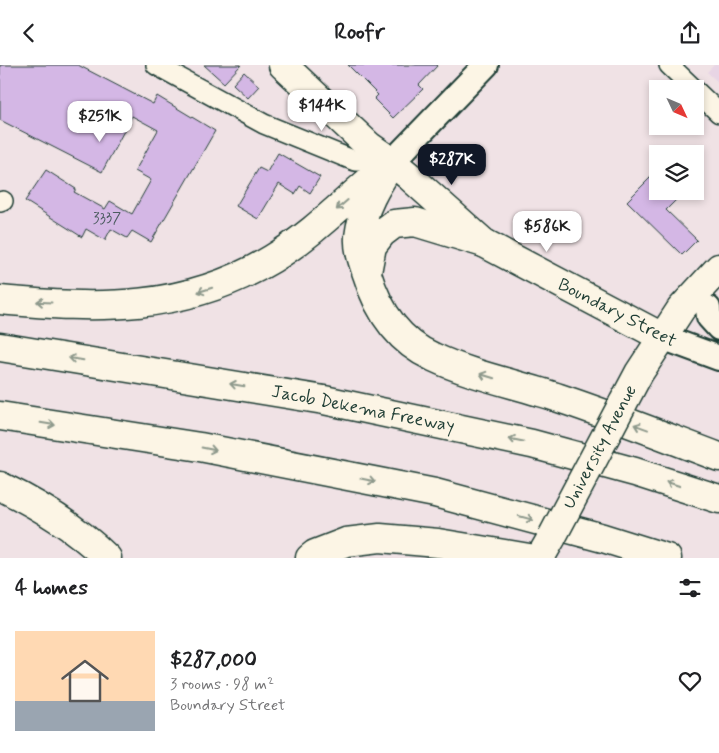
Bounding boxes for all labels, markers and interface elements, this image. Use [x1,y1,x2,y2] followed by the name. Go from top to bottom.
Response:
[15,19,43,47] icon: back
[334,19,385,47] text: Roofr
[676,19,704,47] icon: share
[649,80,704,135] north arrow
[649,80,704,200] map controls
[287,89,357,132] pin: $144K
[299,95,346,116] text: $144K
[65,101,135,143] pin: $251K
[78,106,122,127] text: $251K
[417,143,487,186] pin: $287K
[649,145,704,200] button: layers
[429,149,475,170] text: $287K
[335,199,348,211] one-way arrow
[93,209,121,229] house number: 3337
[512,211,582,253] pin: $586K
[524,216,570,237] text: $586K
[554,273,680,353] street label: Boundary Street
[198,286,213,295] one-way arrow
[36,298,52,307] one-way arrow
[69,354,85,364] one-way arrow
[479,370,495,380] one-way arrow
[269,379,457,439] street label: Jacob Dekema Freeway
[229,380,245,390] one-way arrow
[557,381,643,513] street label: University Avenue
[40,419,56,429] one-way arrow
[634,422,649,431] one-way arrow
[509,435,525,445] one-way arrow
[200,444,216,454] one-way arrow
[360,476,376,485] one-way arrow
[665,479,681,488] one-way arrow
[518,513,534,523] one-way arrow
[15,574,88,602] text: 4 homes
[676,574,704,602] icon: filters
[170,646,257,674] text: $287,000
[55,651,115,711] icon: home
[676,667,704,695] icon: heart
[170,674,274,695] text: 3 rooms · 98 m²
[170,695,286,716] text: Boundary Street

